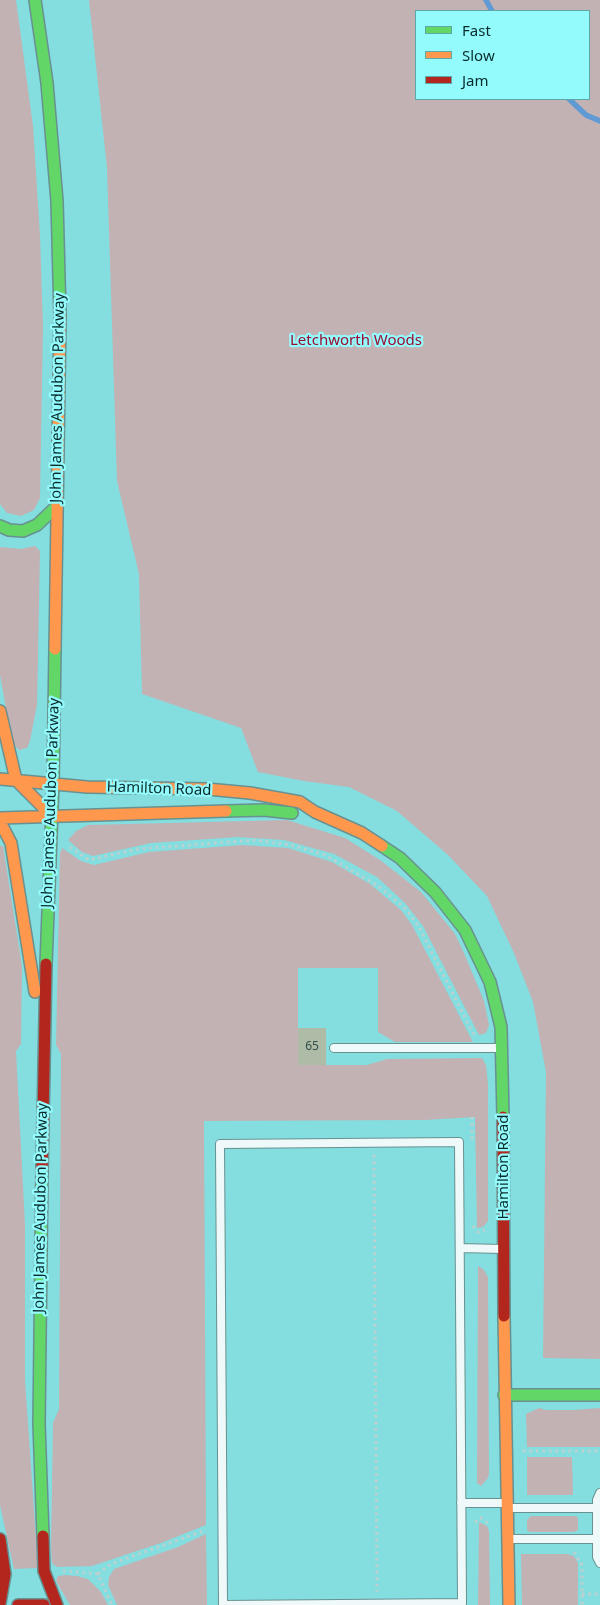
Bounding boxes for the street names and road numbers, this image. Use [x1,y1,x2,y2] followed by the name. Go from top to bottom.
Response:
[47,293,69,503] street label: John James Audubon Parkway
[38,698,64,908] street label: John James Audubon Parkway
[106,778,212,800] street label: Hamilton Road
[30,1103,52,1313] street label: John James Audubon Parkway
[495,1115,513,1219] street label: Hamilton Road

